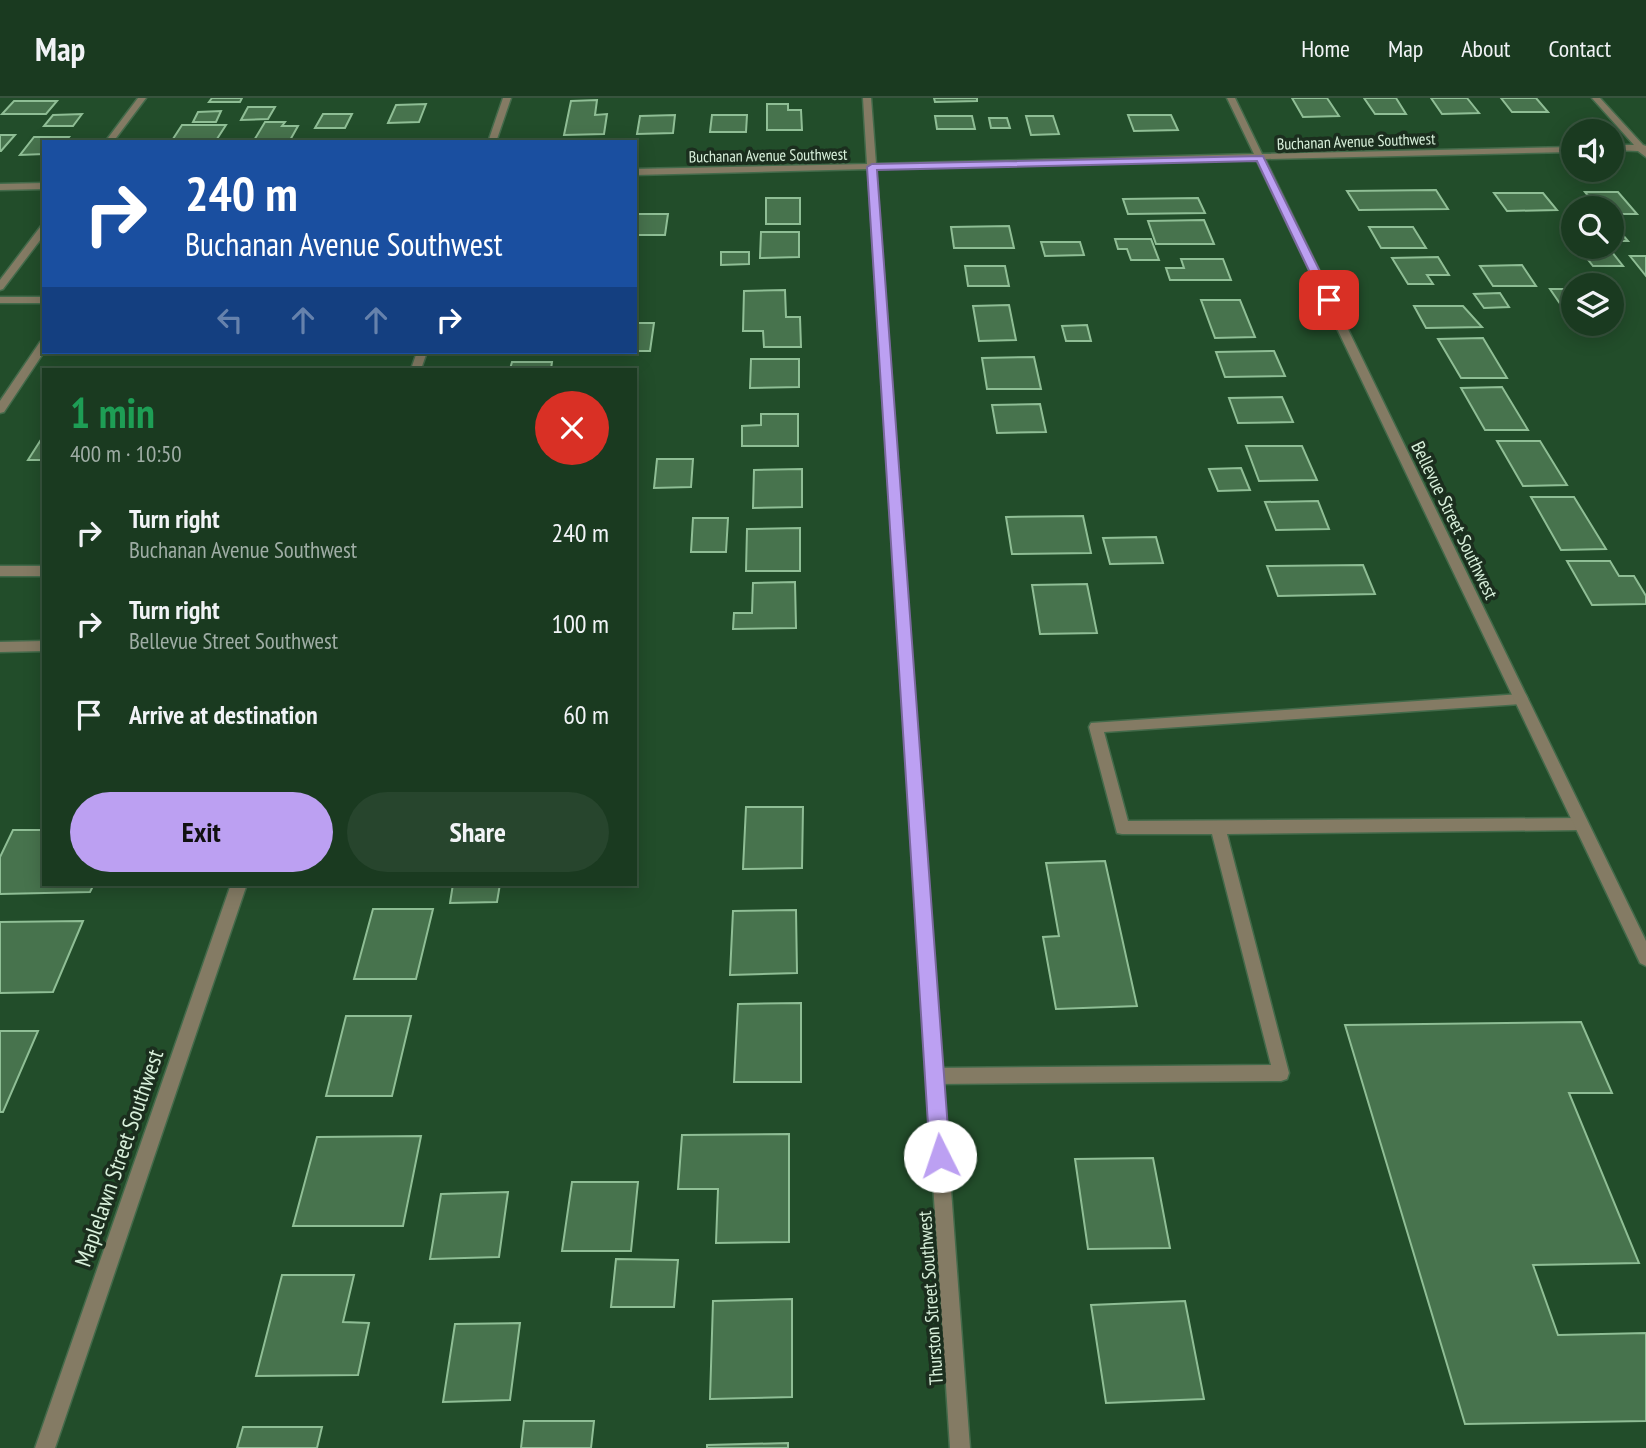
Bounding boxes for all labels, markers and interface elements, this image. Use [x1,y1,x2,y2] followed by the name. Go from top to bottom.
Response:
[35,27,85,70] text: Map
[1301,33,1350,64] text: Home
[1388,33,1423,64] text: Map
[1461,33,1510,64] text: About
[1548,33,1611,64] text: Contact
[1561,119,1624,336] map controls
[1561,119,1624,182] button: sound
[1276,128,1436,154] street label: Buchanan Avenue Southwest
[688,144,848,166] street label: Buchanan Avenue Southwest
[185,161,298,225] text: 240 m
[70,168,161,259] icon: right
[1561,196,1624,259] button: search
[185,223,502,265] text: Buchanan Avenue Southwest
[1299,270,1359,330] pin
[1561,273,1624,336] button: layers
[1310,281,1348,319] icon: arrive
[211,301,249,339] icon: left
[284,301,322,339] icon: ahead
[357,301,395,339] icon: ahead
[430,301,468,339] icon: right
[70,385,155,440] text: 1 min
[535,391,609,465] button: close
[1406,437,1504,604] street label: Bellevue Street Southwest
[70,439,182,468] text: 400 m · 10:50
[129,502,220,535] text: Turn right
[70,514,108,552] icon: right
[551,516,609,549] text: 240 m
[129,535,357,564] text: Buchanan Avenue Southwest
[129,593,220,626] text: Turn right
[70,605,108,643] icon: right
[551,607,609,640] text: 100 m
[129,626,338,655] text: Bellevue Street Southwest
[70,696,108,734] icon: arrive
[129,698,318,731] text: Arrive at destination
[563,698,609,731] text: 60 m
[70,792,333,872] button: Exit
[347,792,609,872] button: Share
[68,1045,169,1270] street label: Maplelawn Street Southwest
[903,1119,977,1193] position arrow
[912,1209,948,1386] street label: Thurston Street Southwest

